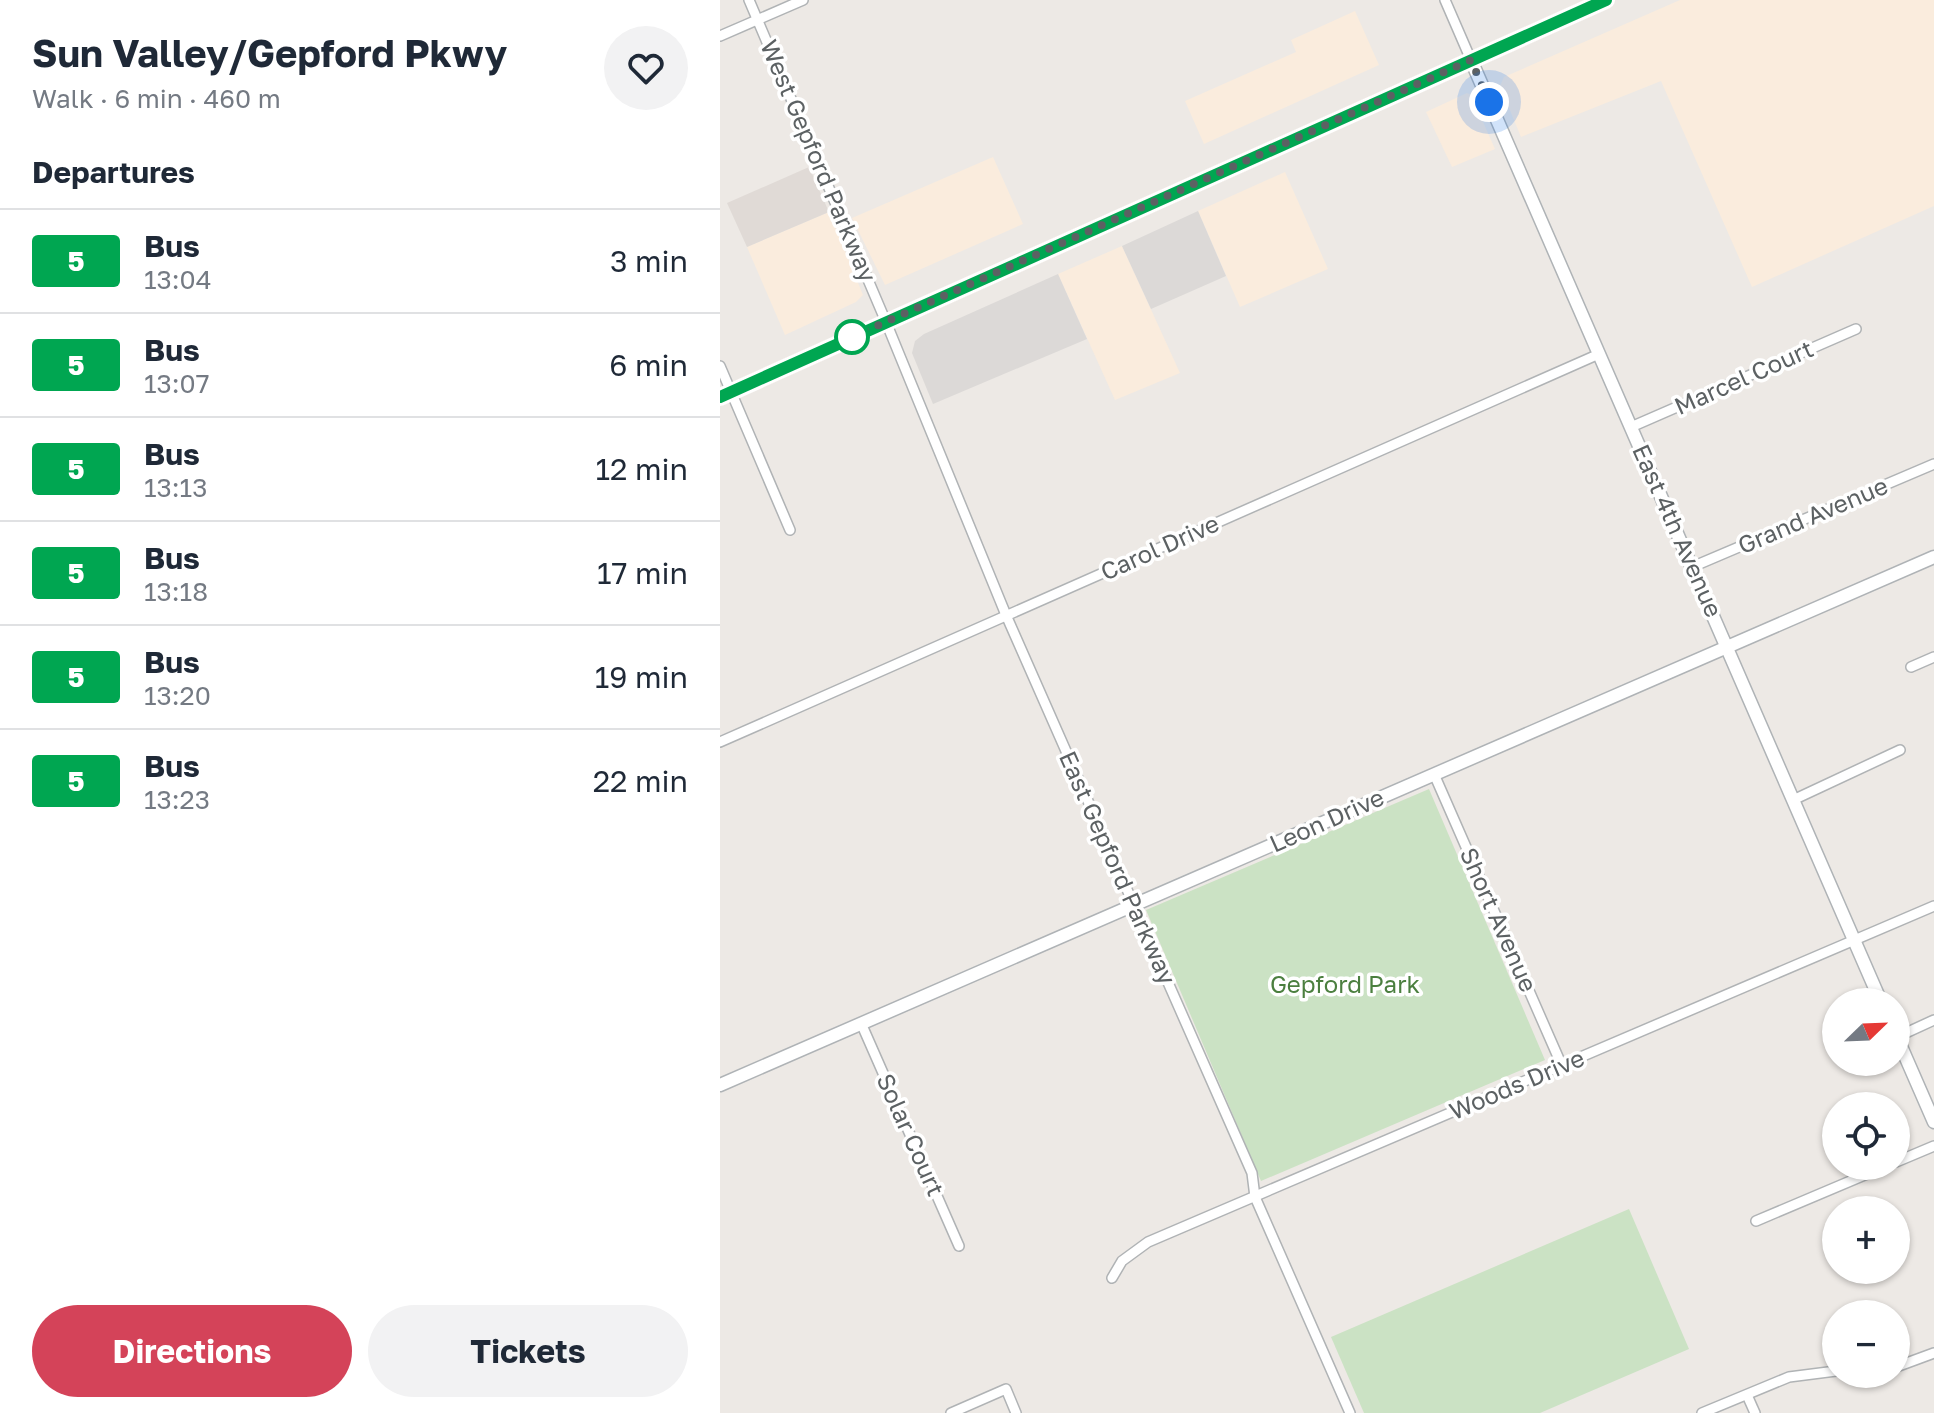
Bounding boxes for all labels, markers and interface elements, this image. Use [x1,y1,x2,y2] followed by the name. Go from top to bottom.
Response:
[604,26,688,110] button: heart
[32,30,507,75] text: Sun Valley/Gepford Pkwy
[755,35,884,286] street label: West Gepford Parkway
[1469,82,1509,122] your location
[32,83,281,114] text: Walk · 6 min · 460 m
[32,154,195,190] text: Departures
[144,228,200,264] text: Bus
[610,243,688,279] text: 3 min
[67,244,85,277] text: 5
[144,264,212,295] text: 13:04
[835,320,869,354] unlabelled marker
[144,332,200,368] text: Bus
[1670,333,1817,420] street label: Marcel Court
[609,347,688,383] text: 6 min
[67,348,85,381] text: 5
[144,368,210,399] text: 13:07
[144,436,200,472] text: Bus
[1627,440,1729,621] street label: East 4th Avenue
[596,451,688,487] text: 12 min
[67,452,85,485] text: 5
[1733,470,1892,559] street label: Grand Avenue
[144,472,207,503] text: 13:13
[1096,508,1223,586] street label: Carol Drive
[144,540,200,576] text: Bus
[597,555,688,591] text: 17 min
[67,556,85,589] text: 5
[144,576,208,607] text: 13:18
[144,644,200,680] text: Bus
[595,659,688,695] text: 19 min
[67,660,85,693] text: 5
[144,680,211,711] text: 13:20
[1054,746,1183,988] street label: East Gepford Parkway
[144,748,200,784] text: Bus
[593,763,688,799] text: 22 min
[67,764,85,797] text: 5
[1265,782,1388,858] street label: Leon Drive
[144,784,210,815] text: 13:23
[1455,843,1544,996] street label: Short Avenue
[1270,969,1420,998] park label: Gepford Park
[1822,988,1910,1076] north arrow
[1822,988,1910,1388] map controls
[1445,1042,1588,1125] street label: Woods Drive
[871,1069,951,1200] street label: Solar Court
[1822,1092,1910,1180] button: locate
[1822,1196,1910,1284] button: +
[1822,1300,1910,1388] button: −
[32,1305,352,1397] button: Directions
[368,1305,688,1397] button: Tickets

